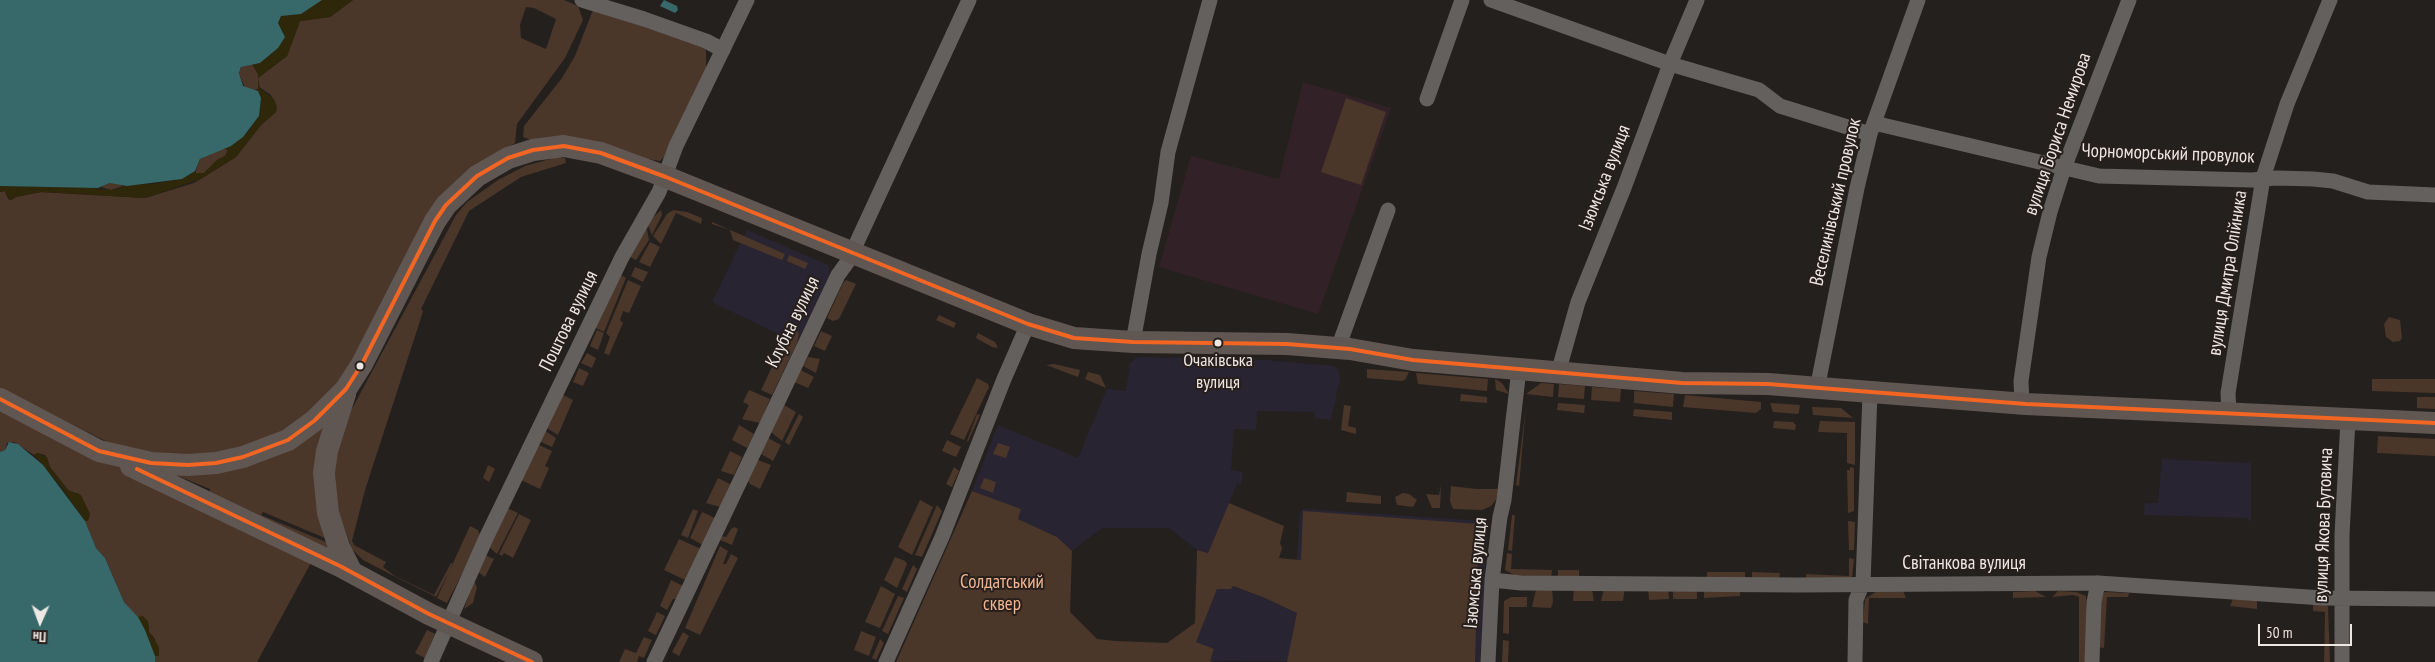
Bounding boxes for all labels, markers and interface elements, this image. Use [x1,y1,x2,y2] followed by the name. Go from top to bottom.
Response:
[2020,50,2096,218] street label: вулиця Бориса Немирова
[1806,116,1866,288] street label: Веселинівський провулок
[1574,122,1636,234] street label: Ізюмська вулиця
[2081,140,2255,168] street label: Чорноморський провулок
[2204,189,2252,357] street label: вулиця Дмитра Олійника
[535,267,603,375] street label: Поштова вулиця
[761,273,825,371] street label: Клубна вулиця
[1213,338,1223,348] marker: Очаківська вулиця
[1183,350,1253,392] place label: Очаківська вулиця
[355,361,365,371] unlabelled marker
[2310,447,2338,603] street label: вулиця Якова Бутовича
[1460,517,1492,629] street label: Ізюмська вулиця
[1902,553,2026,575] street label: Світанкова вулиця
[960,572,1044,616] park label: Солдатський сквер
[15,597,65,647] north arrow
[2260,614,2354,646] scale bar
[2266,623,2292,642] text: 50 m
[32,628,47,646] text: Пн

